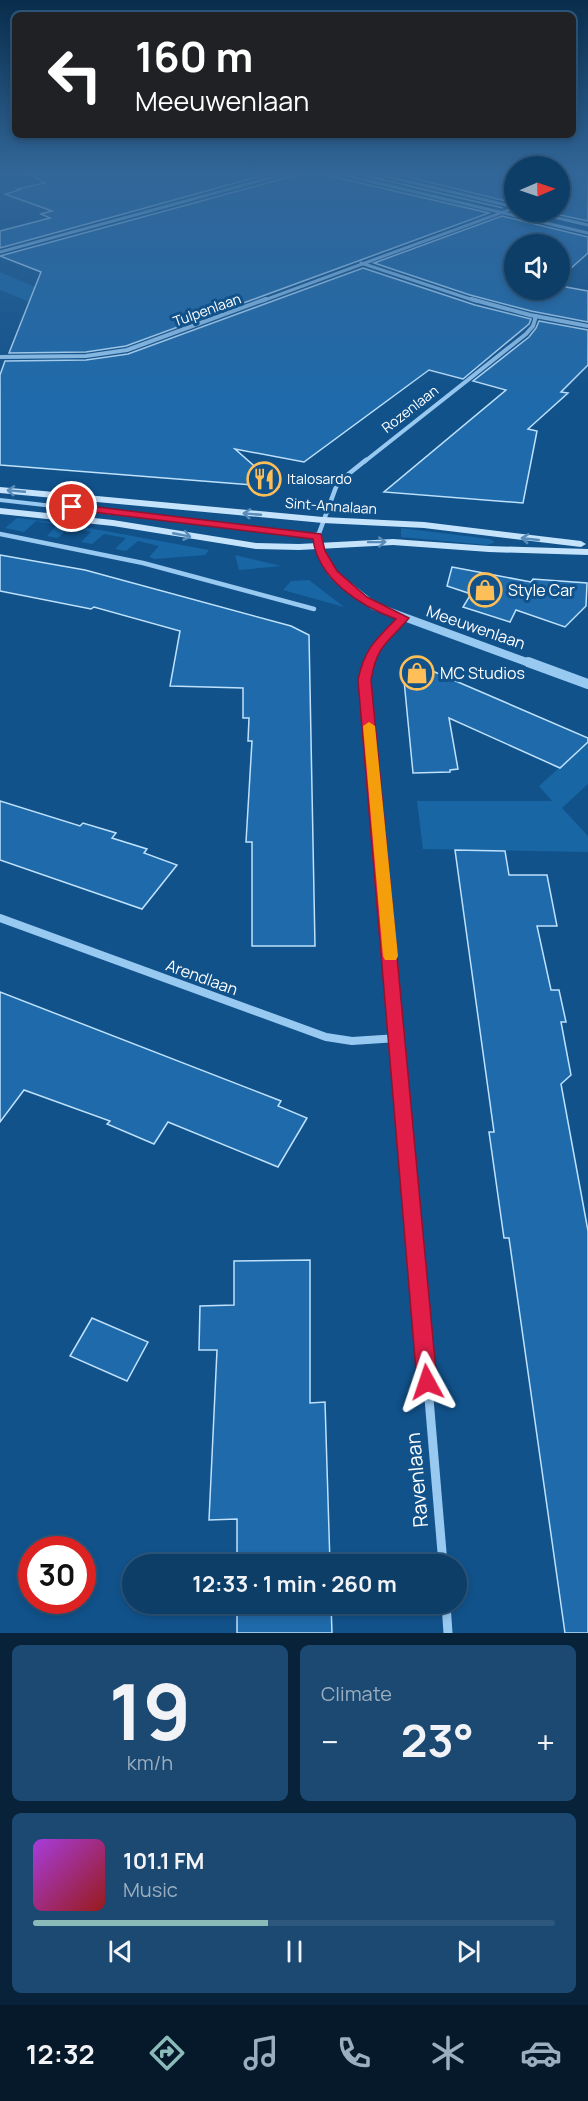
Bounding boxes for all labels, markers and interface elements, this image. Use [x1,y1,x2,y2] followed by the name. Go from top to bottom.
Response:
[135,27,253,85] text: 160 m
[36,36,114,114] icon: left
[135,82,309,119] text: Meeuwenlaan
[504,156,570,222] north arrow
[504,156,570,300] map controls
[504,234,570,300] button: sound
[170,288,243,331] street label: Tulpenlaan
[377,380,442,437] street label: Rozenlaan
[246,461,282,497] restaurant icon: Italosardo
[287,469,352,488] place label: Italosardo
[46,481,97,532] pin
[7,485,27,496] one-way arrow
[55,490,88,523] icon: arrive
[285,493,378,518] street label: Sint-Annalaan
[243,508,263,519] one-way arrow
[171,530,191,541] one-way arrow
[520,533,540,544] one-way arrow
[366,537,386,548] one-way arrow
[467,572,503,608] shop icon: Style Car
[508,579,575,601] place label: Style Car
[424,600,528,654] street label: Meeuwenlaan
[399,655,435,691] shop icon: MC Studios
[440,662,525,684] place label: MC Studios
[163,954,241,1000] street label: Arendlaan
[395,1350,459,1414] position arrow
[399,1431,434,1529] street label: Ravenlaan
[18,1536,96,1614] speed limit sign: 30
[192,1569,397,1599] text: 12:33 · 1 min · 260 m
[109,1657,191,1763] text: 19
[321,1680,392,1707] text: Climate
[401,1709,474,1771] text: 23°
[321,1719,339,1764] text: −
[536,1719,555,1764] text: +
[127,1749,173,1776] text: km/h
[123,1846,204,1876] text: 101.1 FM
[123,1876,178,1903] text: Music
[104,1935,137,1968] icon: previous
[278,1935,311,1968] icon: pause
[452,1935,485,1968] icon: next
[146,2032,188,2074] icon: directions
[240,2032,282,2074] icon: music
[333,2032,375,2074] icon: phone
[427,2032,469,2074] icon: climate
[520,2032,562,2074] icon: car
[26,2035,95,2072] text: 12:32

